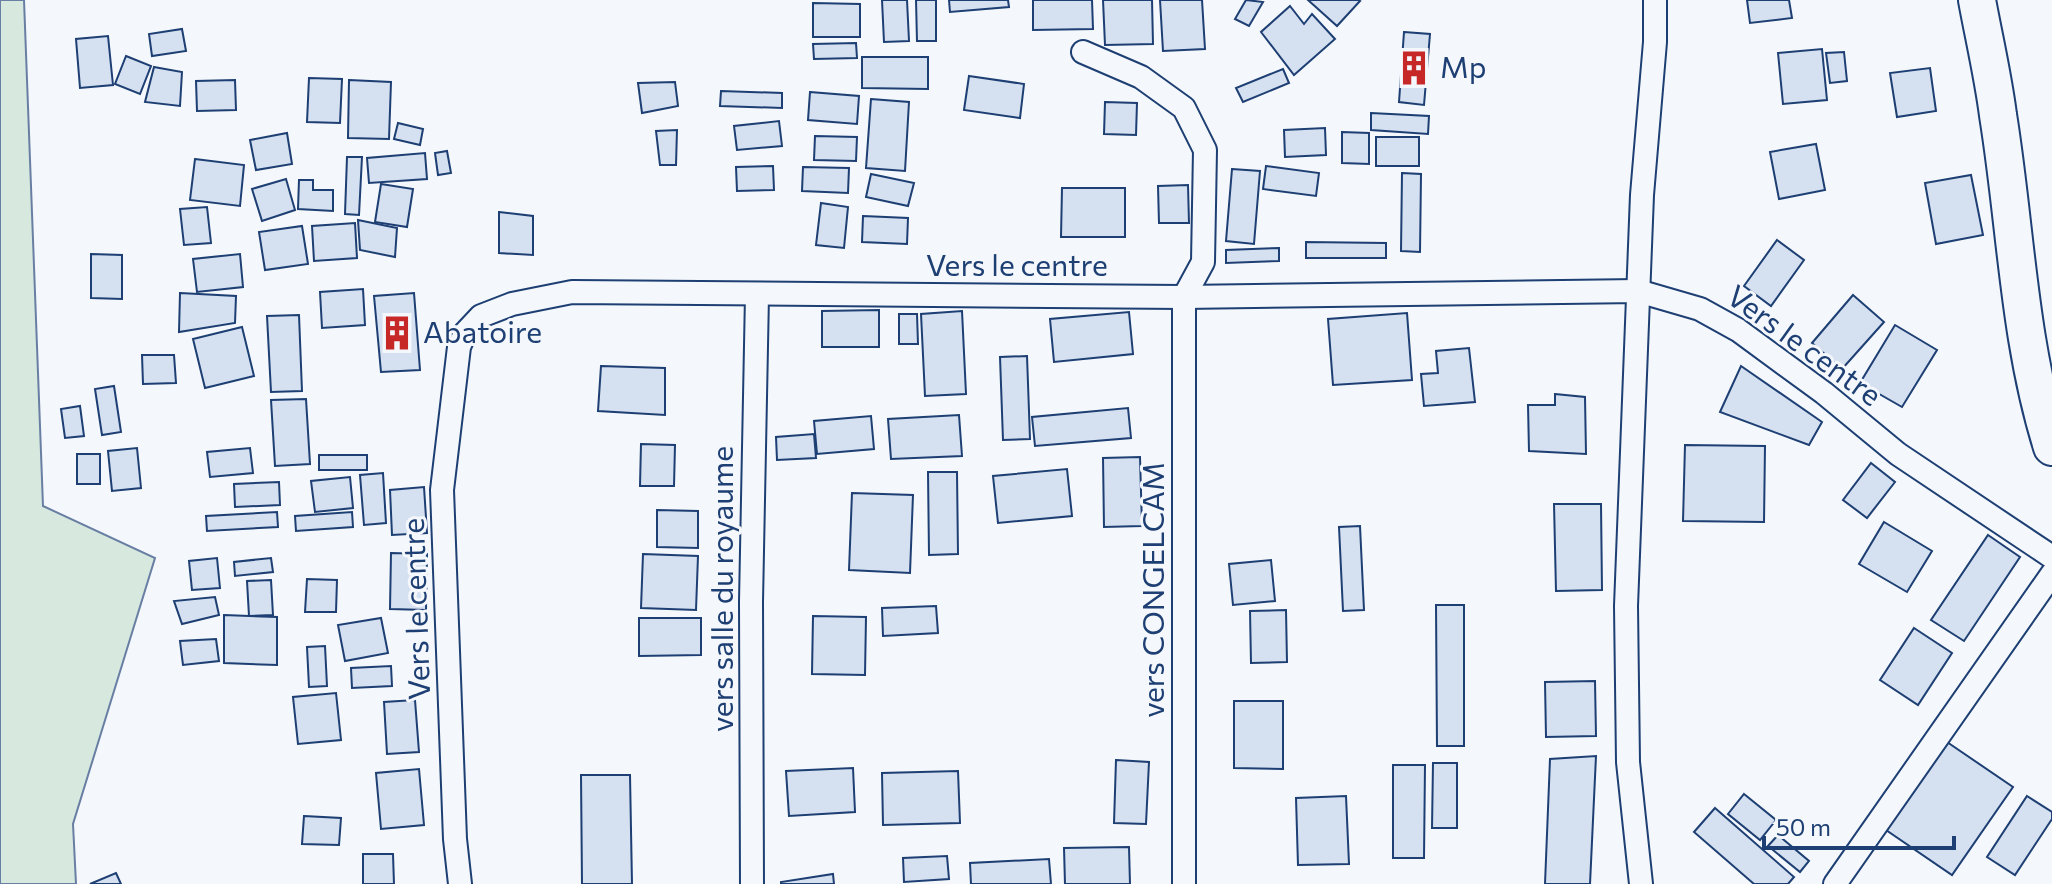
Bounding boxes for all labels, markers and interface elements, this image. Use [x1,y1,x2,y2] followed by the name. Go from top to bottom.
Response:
[1440,47,1486,84] place label: Mp
[1395,49,1433,87] building icon: Mp
[926,245,1108,282] street label: Vers le centre
[1721,276,1890,412] street label: Vers le centre
[423,312,542,349] place label: Abatoire
[378,314,416,352] building icon: Abatoire
[702,446,739,732] street label: vers salle du royaume
[1133,462,1170,718] street label: vers CONGELCAM
[393,518,436,701] street label: Vers le centre
[1764,800,1954,850] scale bar
[1776,812,1831,841] text: 50 m

